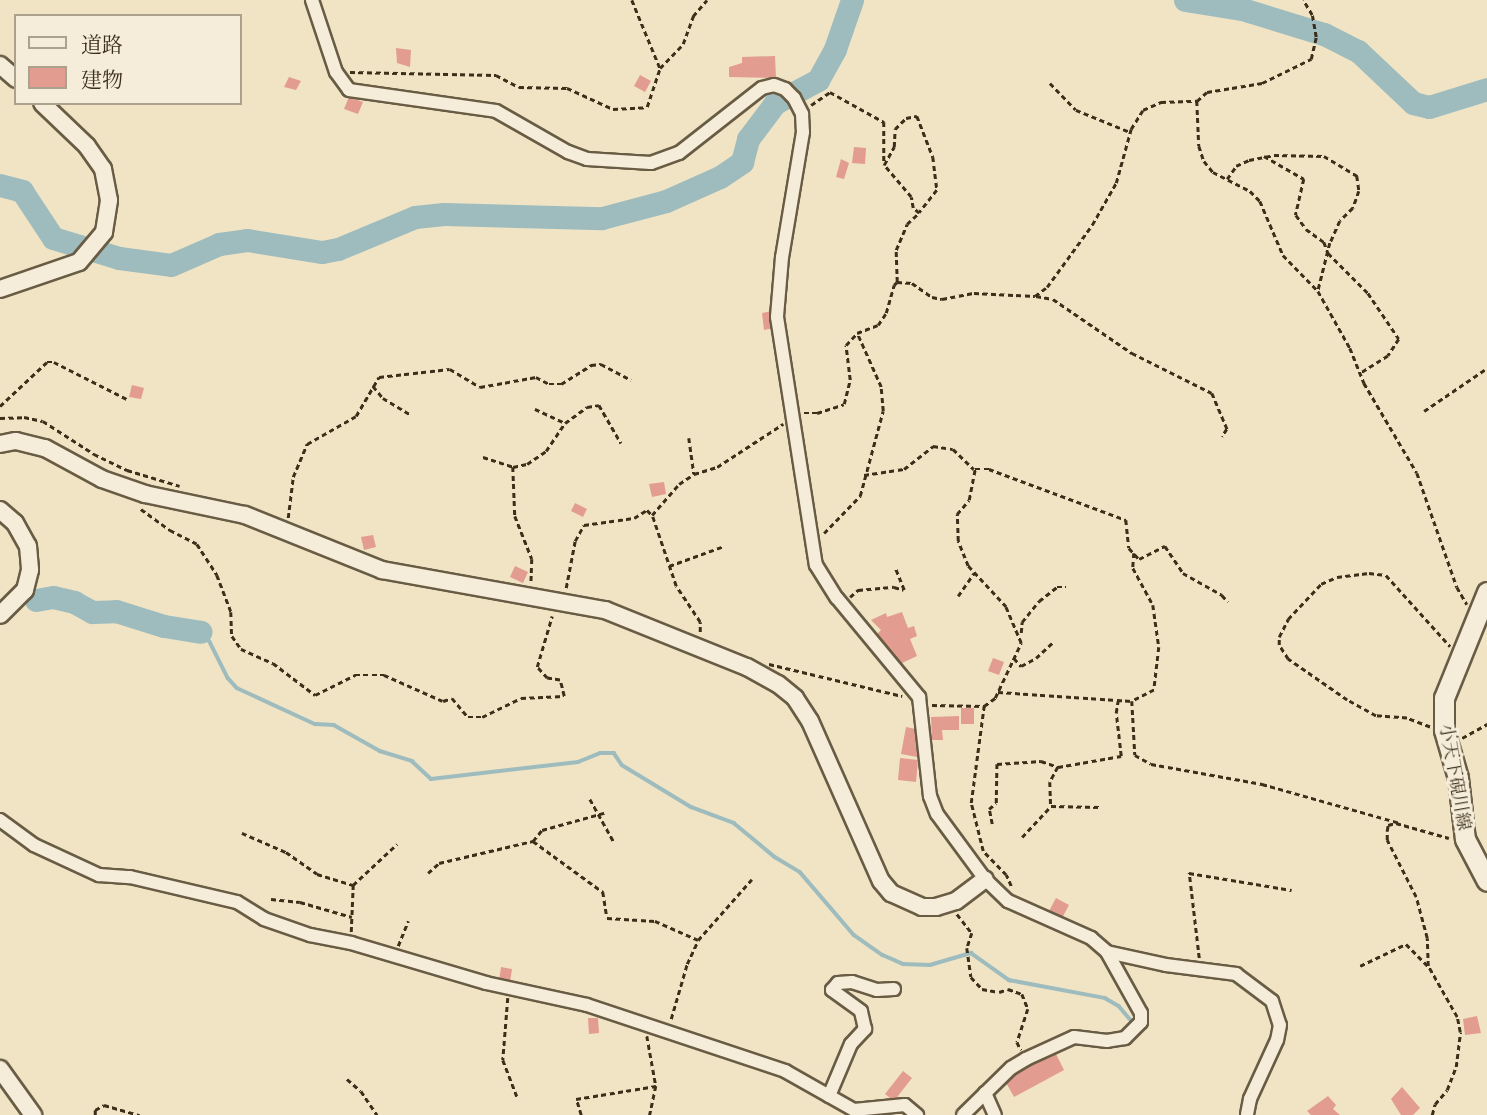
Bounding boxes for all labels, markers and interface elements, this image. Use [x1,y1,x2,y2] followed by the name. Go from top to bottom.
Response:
[14,14,242,105] legend
[81,32,123,57] text: 道路
[81,67,123,92] text: 建物
[1435,722,1475,832] street label: 小天下硯川線

